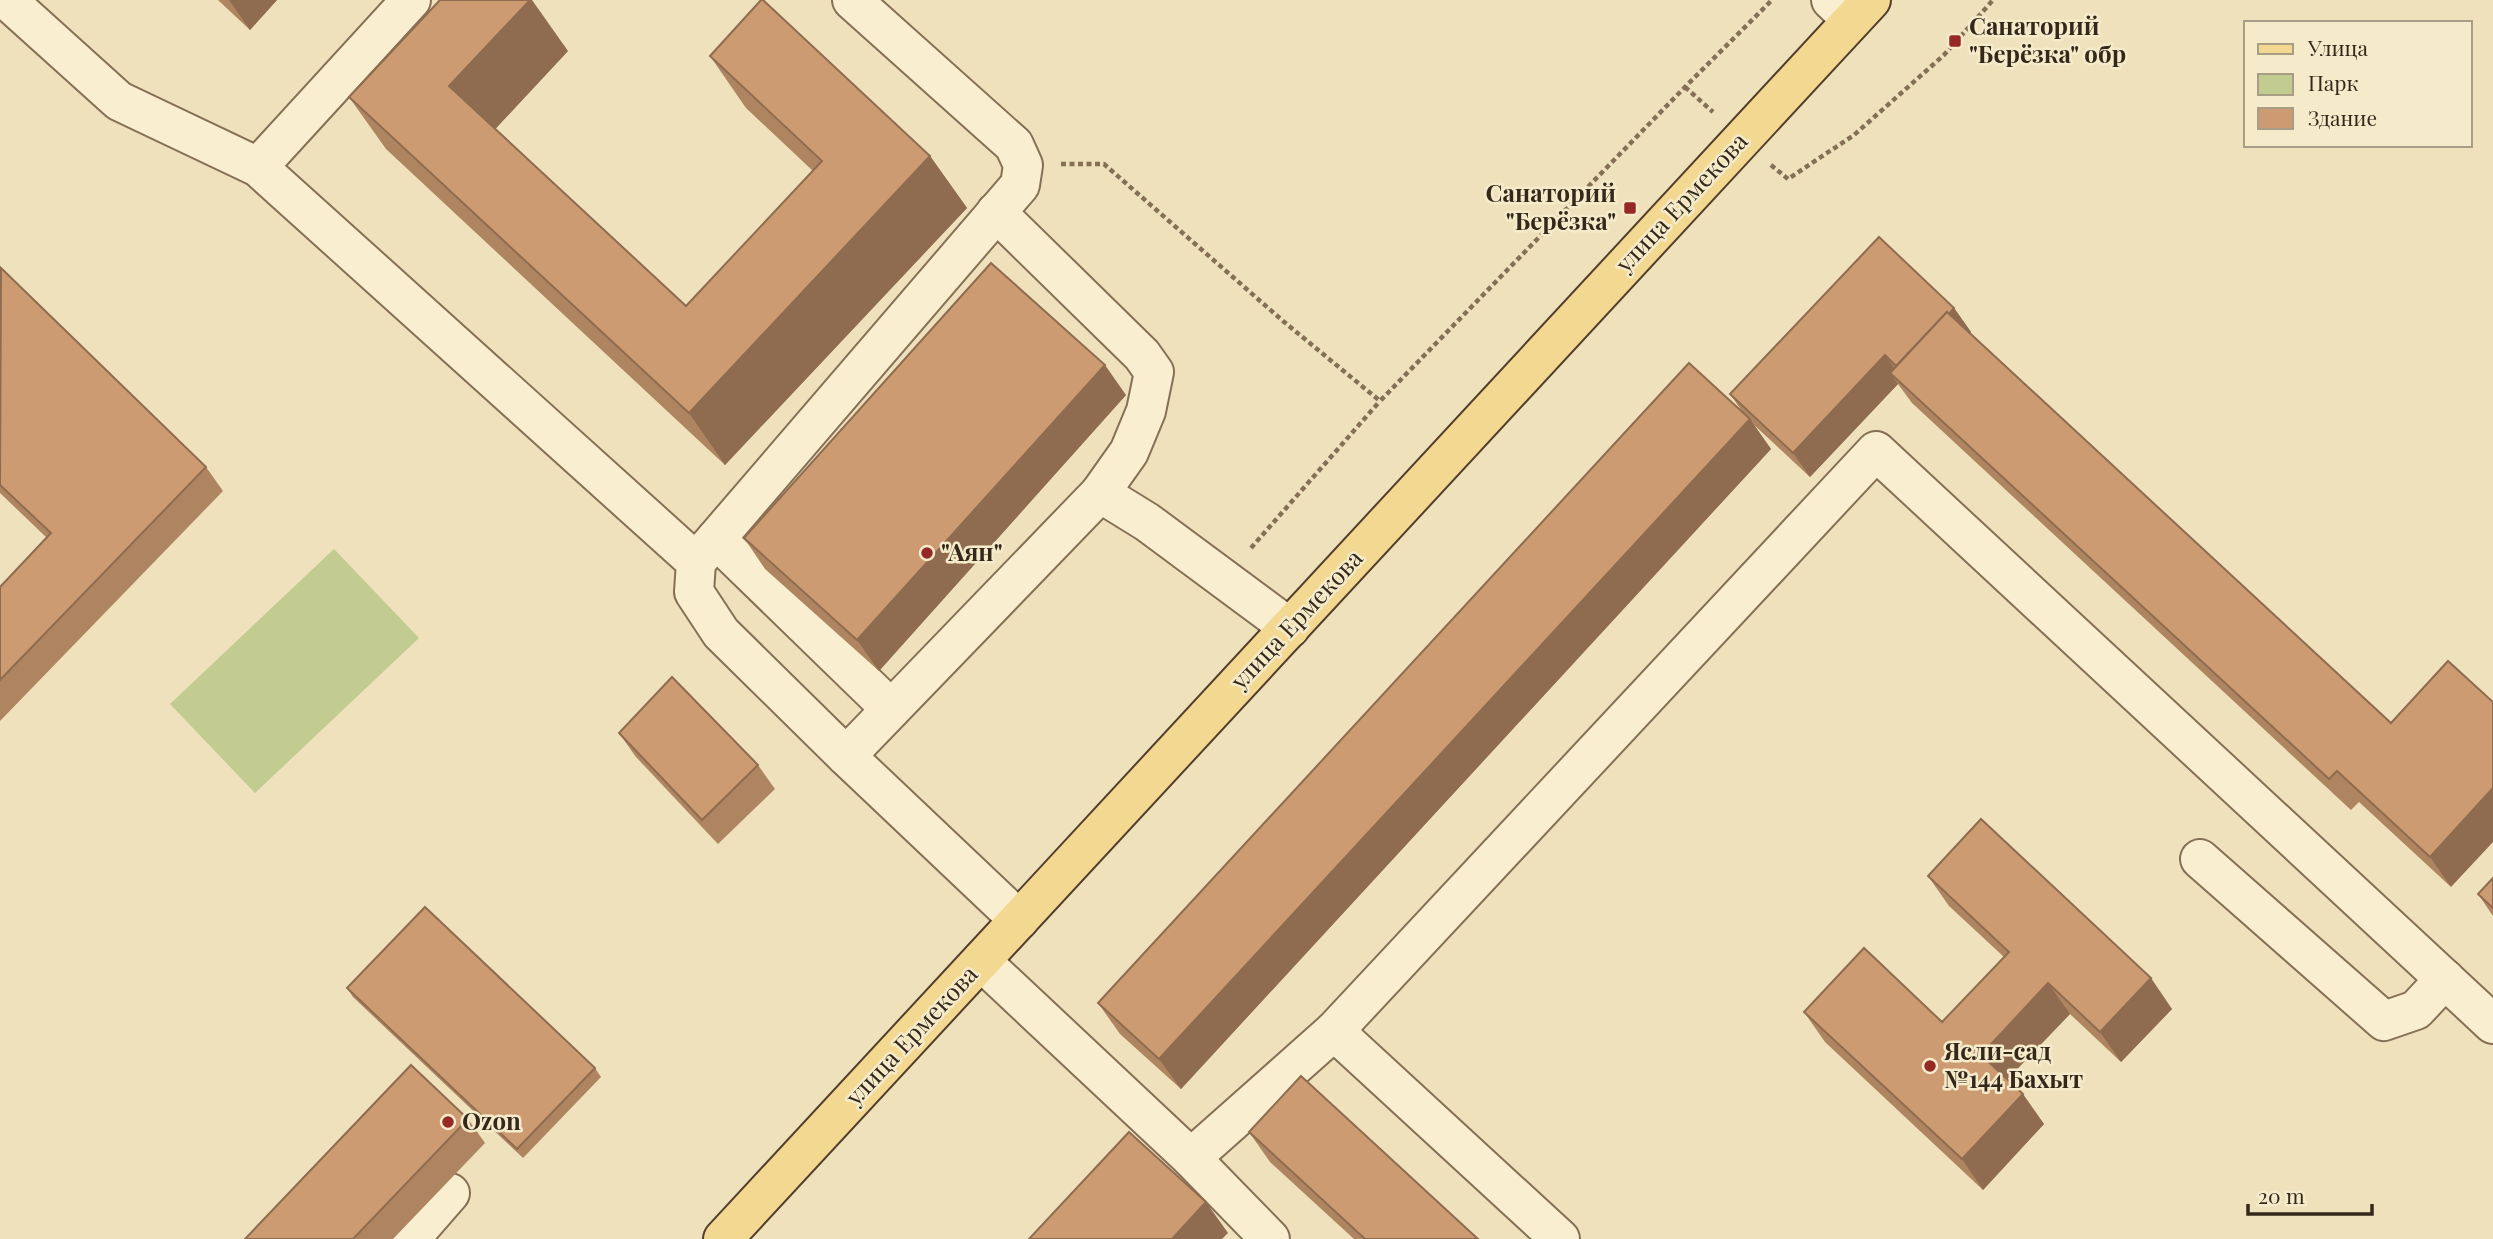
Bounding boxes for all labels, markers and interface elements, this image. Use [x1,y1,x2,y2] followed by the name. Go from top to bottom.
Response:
[1969,9,2126,69] place label: Санаторий "Берёзка" обр
[2244,21,2472,147] legend
[1947,33,1963,49] marker: Санаторий "Берёзка" обр
[2307,33,2369,61] text: Улица
[2308,68,2358,96] text: Парк
[2308,103,2377,131] text: Здание
[1607,125,1754,279] street label: улица Ермекова
[1486,176,1616,236] place label: Санаторий "Берёзка"
[1622,200,1638,216] marker: Санаторий "Берёзка"
[941,535,1003,567] place label: "Аян"
[1222,542,1369,696] street label: улица Ермекова
[919,545,935,561] marker: "Аян"
[837,958,984,1112] street label: улица Ермекова
[1943,1034,2083,1094] place label: Ясли-сад №144 Бахыт
[1922,1058,1938,1074] marker: Ясли-сад №144 Бахыт
[462,1104,521,1136] place label: Ozon
[440,1114,456,1130] marker: Ozon
[2248,1172,2372,1216] scale bar
[2258,1181,2305,1209] text: 20 m

